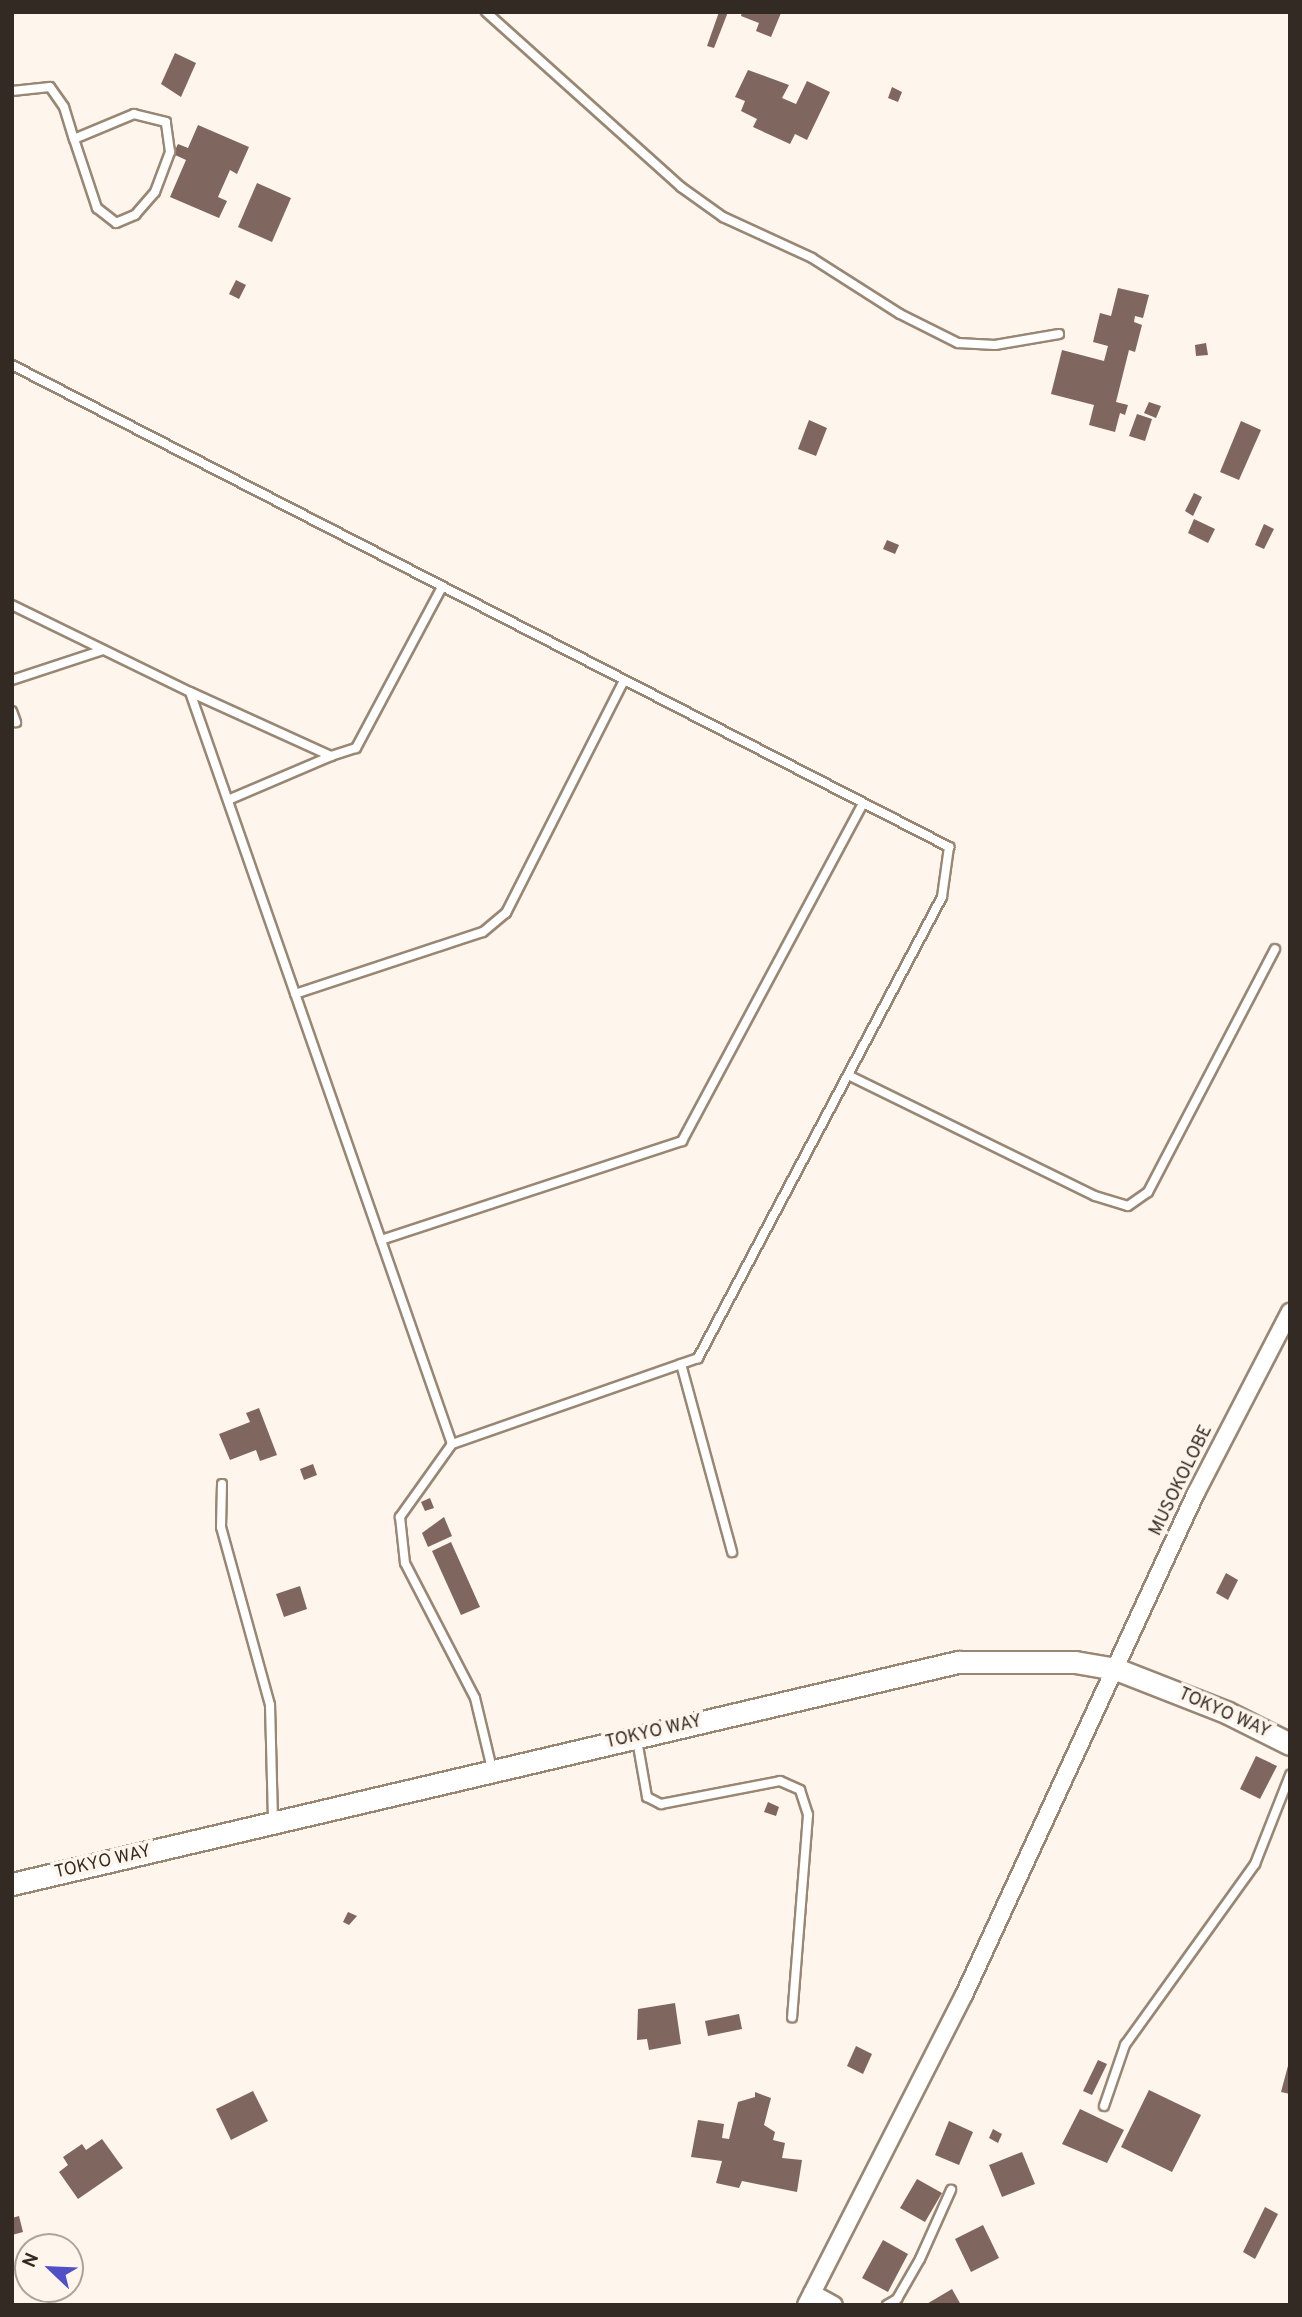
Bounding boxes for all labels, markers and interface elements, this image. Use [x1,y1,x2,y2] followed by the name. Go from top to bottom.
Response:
[1146,1422,1218,1540] street label: MUSOKOLOBE
[1175,1684,1273,1744] street label: TOKYO WAY
[603,1711,705,1755] street label: TOKYO WAY
[52,1841,154,1885] street label: TOKYO WAY
[14,2233,84,2303] north arrow
[18,2250,45,2272] text: N

